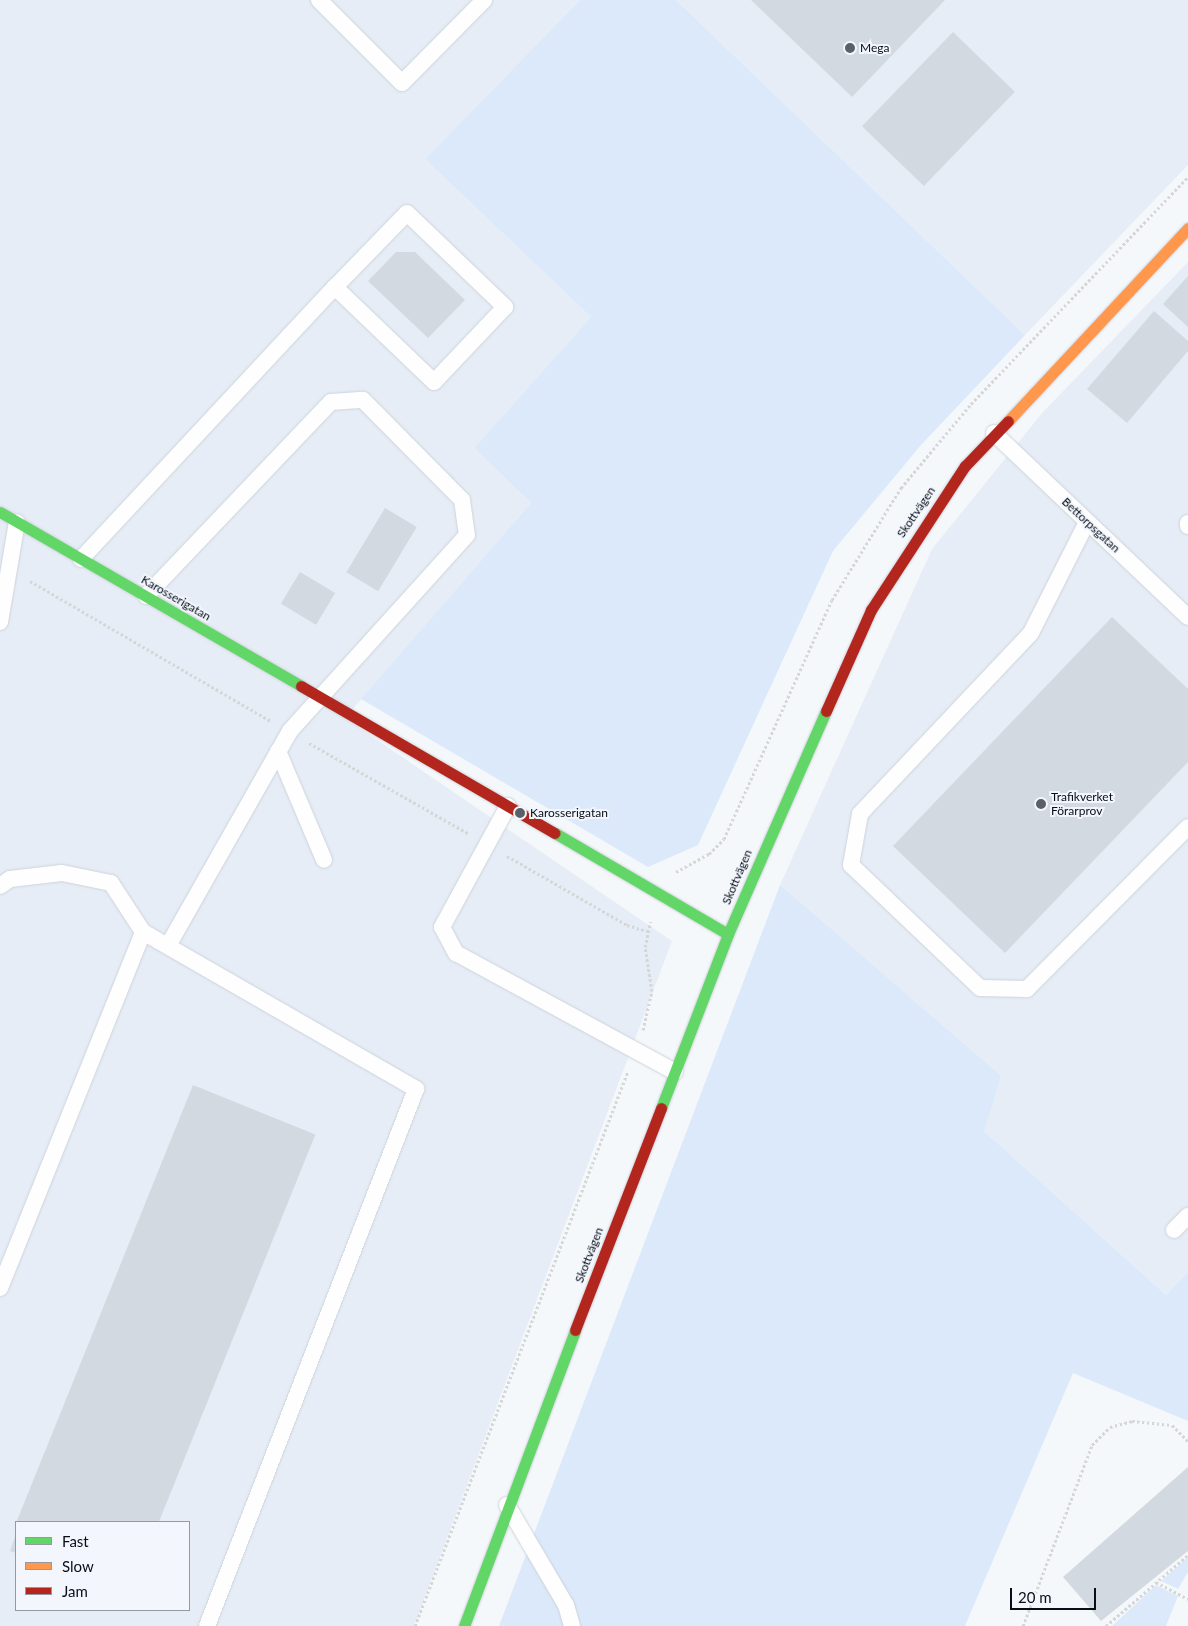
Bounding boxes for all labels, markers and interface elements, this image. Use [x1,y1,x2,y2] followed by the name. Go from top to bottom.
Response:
[860,41,889,55] place label: Mega
[844,42,856,54] marker: Mega
[894,484,938,540] street label: Skottvägen
[1059,494,1123,556] street label: Bettorpsgatan
[139,572,213,624] street label: Karosserigatan
[1051,790,1113,818] place label: Trafikverket Förarprov
[1035,798,1047,810] marker: Trafikverket Förarprov
[530,806,608,820] place label: Karosserigatan
[514,807,526,819] marker: Karosserigatan
[719,847,755,907] street label: Skottvägen
[572,1225,606,1285] street label: Skottvägen
[15,1521,190,1611] legend
[62,1532,89,1550] text: Fast
[62,1557,94,1575] text: Slow
[1013,1578,1099,1610] scale bar
[62,1582,88,1600] text: Jam
[1018,1588,1052,1606] text: 20 m

